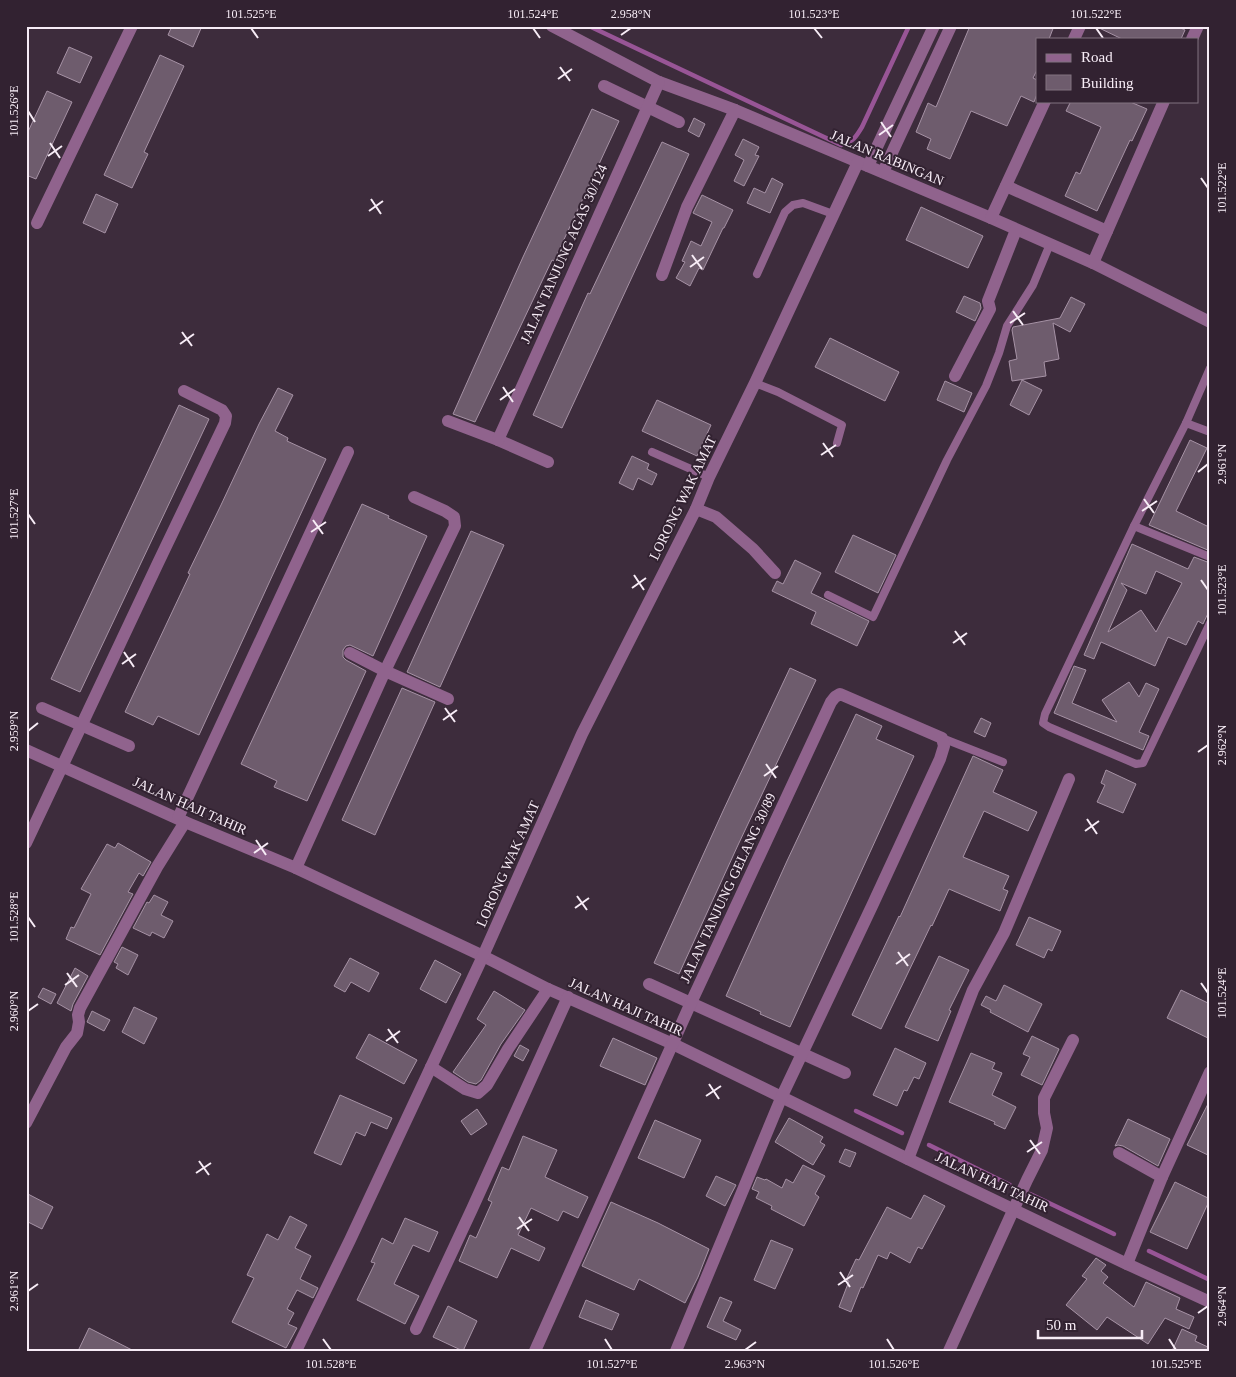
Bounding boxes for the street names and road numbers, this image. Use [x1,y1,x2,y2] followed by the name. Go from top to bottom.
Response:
[828,127,946,189] street label: JALAN RABINGAN
[518,162,610,346] street label: JALAN TANJUNG AGAS 30/124
[646,433,720,562] street label: LORONG WAK AMAT
[131,774,250,838] street label: JALAN HAJI TAHIR
[677,791,779,985] street label: JALAN TANJUNG GELANG 30/89
[474,798,543,929] street label: LORONG WAK AMAT
[567,975,686,1039] street label: JALAN HAJI TAHIR
[933,1149,1052,1215] street label: JALAN HAJI TAHIR

